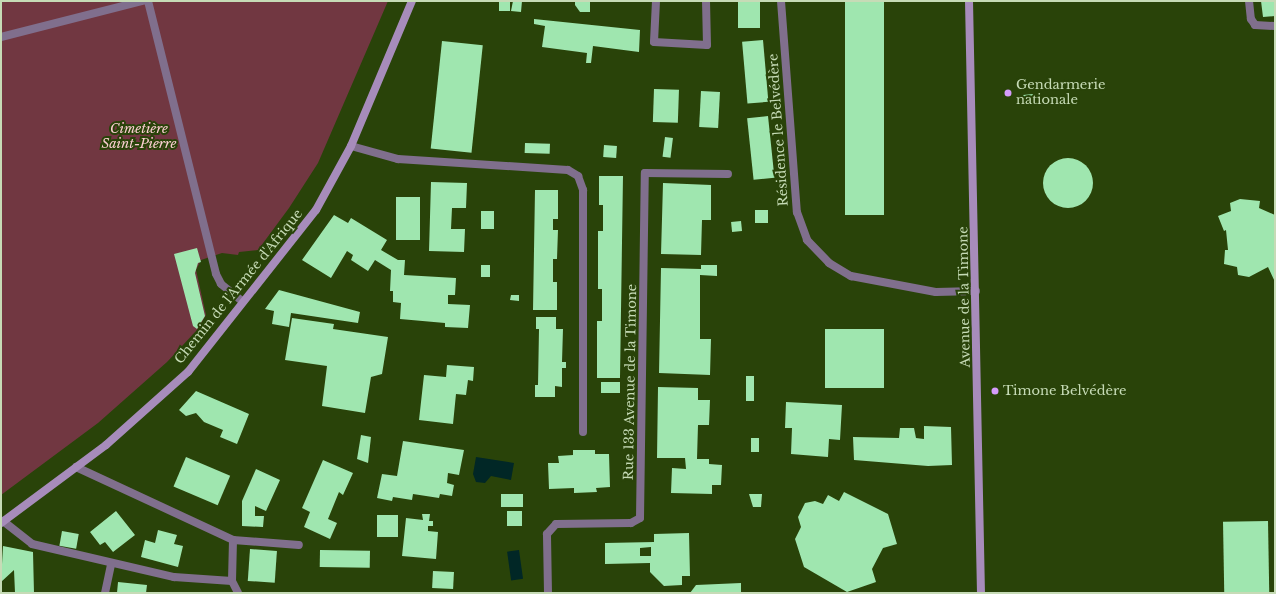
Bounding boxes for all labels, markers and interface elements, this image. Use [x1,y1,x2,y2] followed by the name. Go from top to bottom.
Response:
[766,53,792,207] street label: Résidence le Belvédère
[1016,78,1105,109] place label: Gendarmerie nationale
[1003,88,1013,98] marker: Gendarmerie nationale
[101,122,177,153] park label: Cimetière Saint-Pierre
[172,207,306,367] street label: Chemin de l'Armée d'Afrique
[956,226,974,368] street label: Avenue de la Timone
[621,283,641,481] street label: Rue 133 Avenue de la Timone
[1003,383,1126,399] place label: Timone Belvédère
[990,386,1000,396] marker: Timone Belvédère

